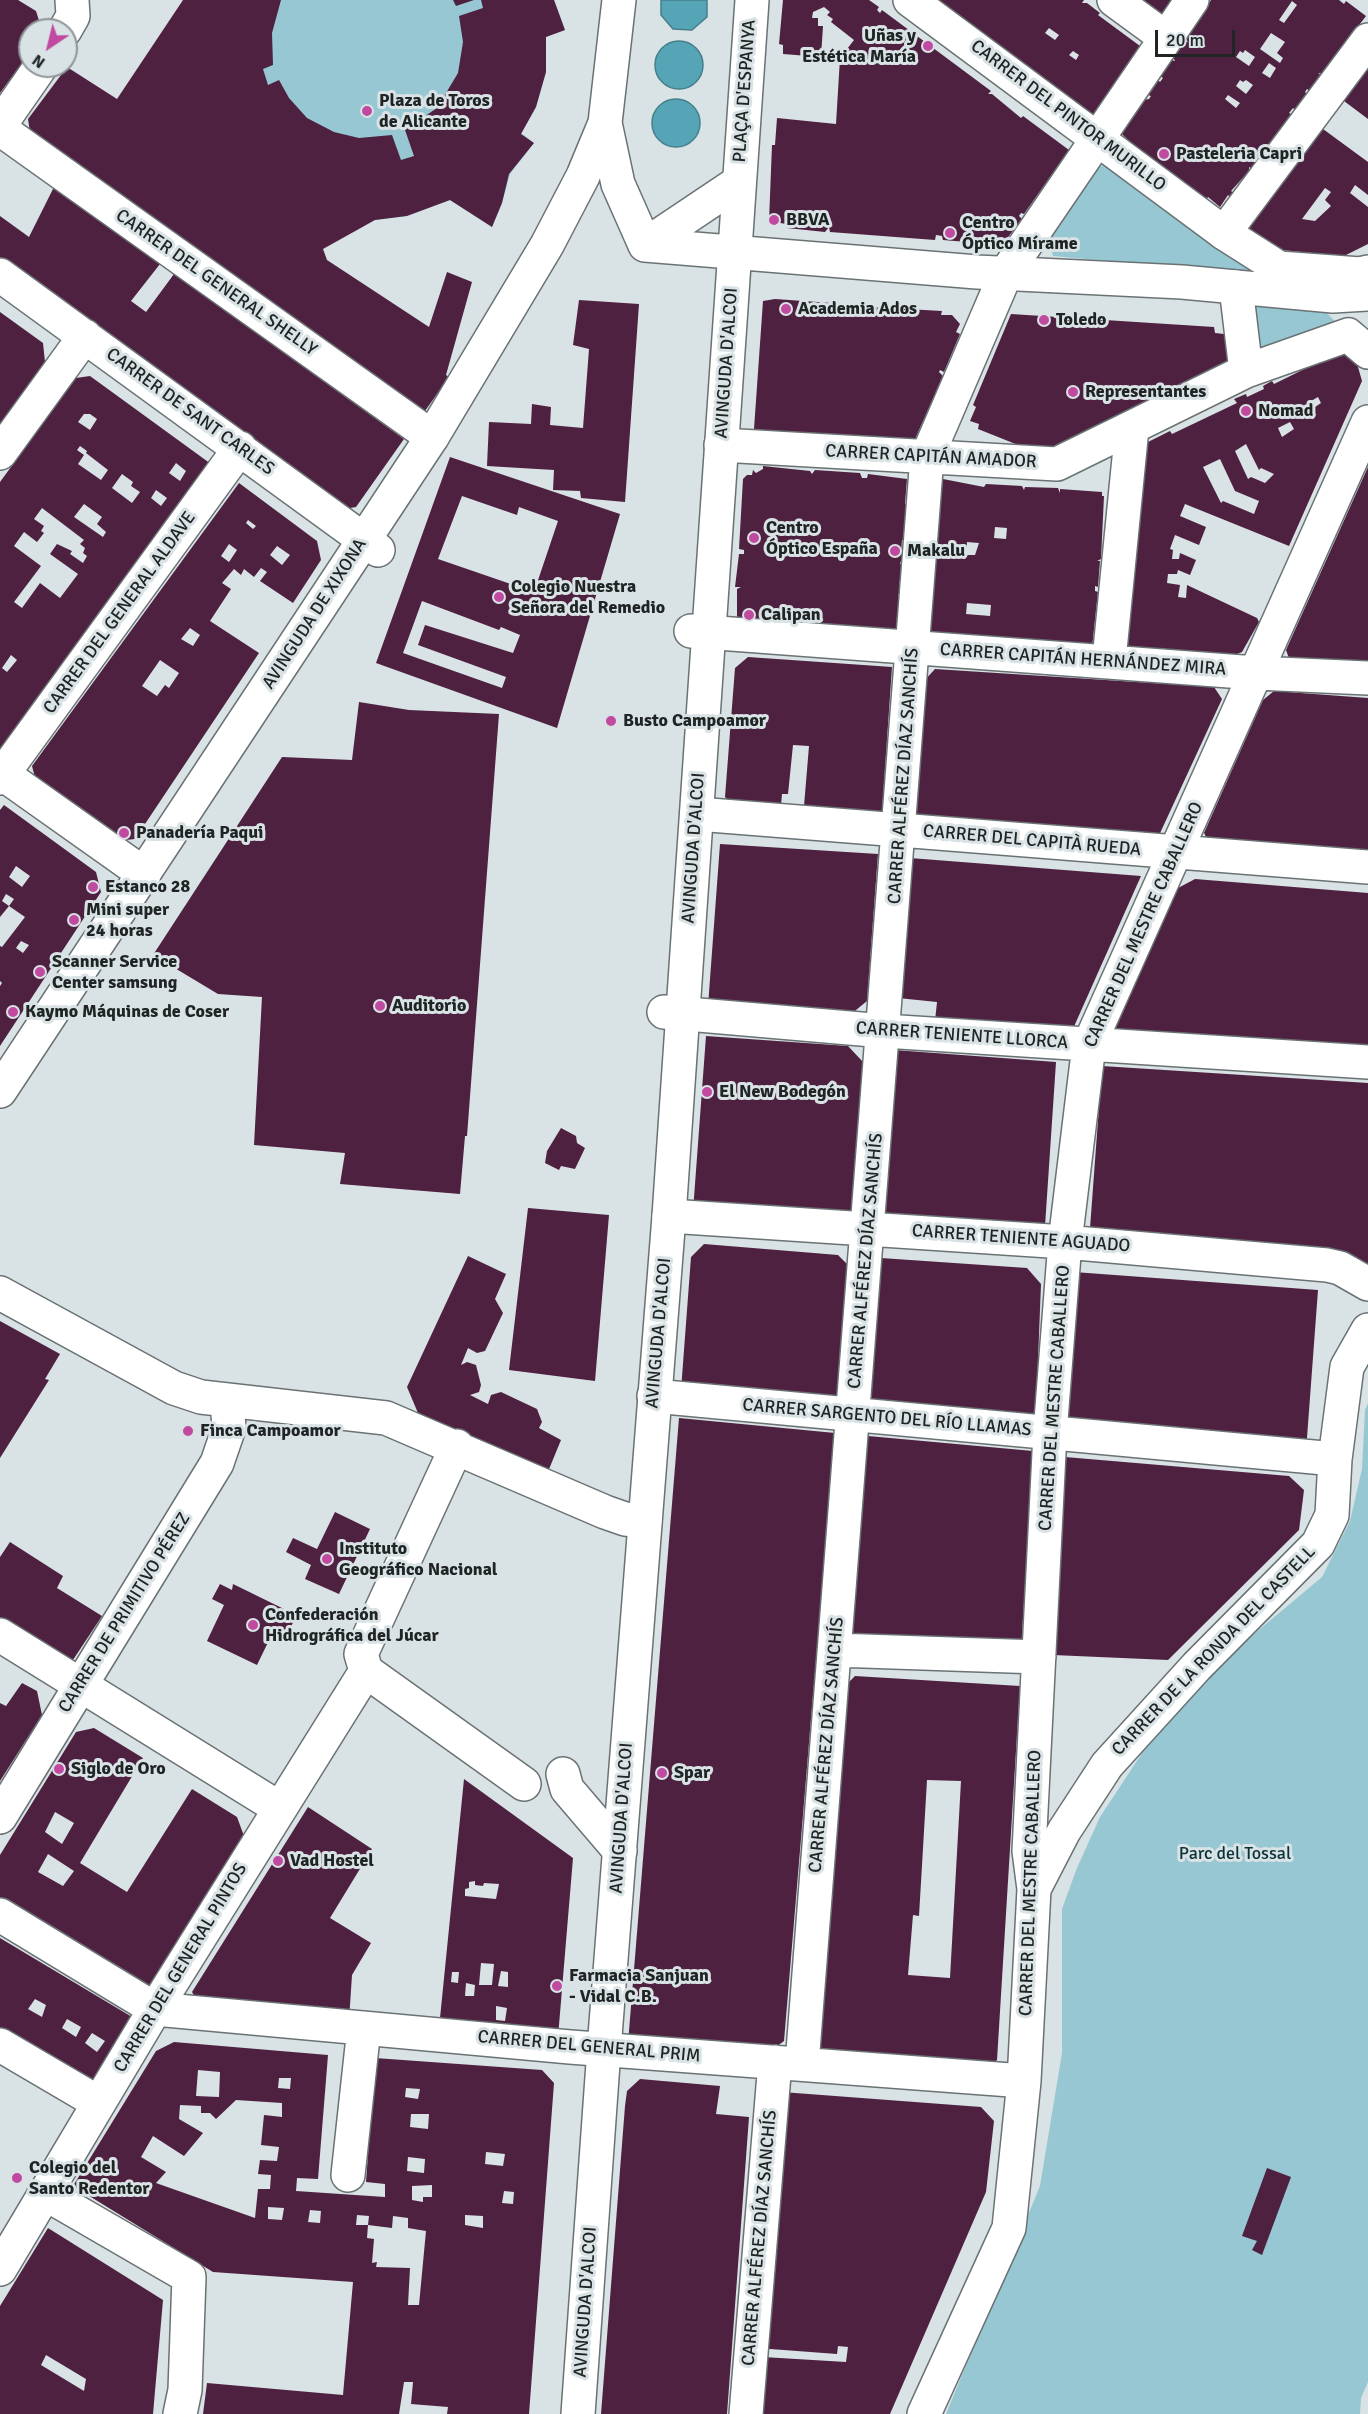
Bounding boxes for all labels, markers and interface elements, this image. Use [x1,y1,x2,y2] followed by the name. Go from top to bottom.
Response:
[18,18,78,78] north arrow
[1158,18,1238,56] scale bar
[729,19,761,163] street label: PLAÇA D'ESPANYA
[802,25,916,68] place label: Uñas y Estética María
[1166,29,1204,51] text: 20 m
[966,36,1170,196] street label: CARRER DEL PINTOR MURILLO
[921,39,935,53] marker: Uñas y Estética María
[29,50,49,72] text: N
[379,90,490,132] place label: Plaza de Toros de Alicante
[360,104,374,118] marker: Plaza de Toros de Alicante
[1176,143,1302,165] place label: Pasteleria Capri
[1157,147,1171,161] marker: Pasteleria Capri
[111,205,321,361] street label: CARRER DEL GENERAL SHELLY
[786,209,829,231] place label: BBVA
[962,212,1078,254] place label: Centro Óptico Mírame
[767,213,781,227] marker: BBVA
[943,226,957,240] marker: Centro Óptico Mírame
[711,287,743,439] street label: AVINGUDA D'ALCOI
[798,298,917,320] place label: Academia Ados
[779,302,793,316] marker: Academia Ados
[1056,309,1106,331] place label: Toledo
[1037,313,1051,327] marker: Toledo
[102,344,278,480] street label: CARRER DE SANT CARLES
[1085,381,1206,403] place label: Representantes
[1066,385,1080,399] marker: Representantes
[1258,400,1313,422] place label: Nomad
[1239,404,1253,418] marker: Nomad
[825,441,1037,473] street label: CARRER CAPITÁN AMADOR
[39,508,201,718] street label: CARRER DEL GENERAL ALDAVE
[766,517,878,560] place label: Centro Óptico España
[747,531,761,545] marker: Centro Óptico España
[258,535,372,693] street label: AVINGUDA DE XIXONA
[907,540,965,562] place label: Makalu
[888,544,902,558] marker: Makalu
[511,576,665,618] place label: Colegio Nuestra Señora del Remedio
[492,590,506,604] marker: Colegio Nuestra Señora del Remedio
[761,604,821,626] place label: Calipan
[742,608,756,622] marker: Calipan
[939,639,1227,681] street label: CARRER CAPITÁN HERNÁNDEZ MIRA
[884,647,924,905] street label: CARRER ALFÉREZ DÍAZ SANCHÍS
[623,710,766,732] place label: Busto Campoamor
[604,714,618,728] marker: Busto Campoamor
[678,772,710,924] street label: AVINGUDA D'ALCOI
[1080,799,1208,1051] street label: CARRER DEL MESTRE CABALLERO
[922,821,1142,861] street label: CARRER DEL CAPITÀ RUEDA
[136,822,263,844] place label: Panadería Paqui
[117,826,131,840] marker: Panadería Paqui
[105,876,190,898] place label: Estanco 28
[86,880,100,894] marker: Estanco 28
[86,899,169,942] place label: Mini super 24 horas
[67,913,81,927] marker: Mini super 24 horas
[52,951,177,994] place label: Scanner Service Center samsung
[33,965,47,979] marker: Scanner Service Center samsung
[392,995,466,1017] place label: Auditorio
[373,999,387,1013] marker: Auditorio
[25,1001,229,1023] place label: Kaymo Máquinas de Coser
[6,1005,20,1019] marker: Kaymo Máquinas de Coser
[855,1018,1069,1054] street label: CARRER TENIENTE LLORCA
[719,1081,846,1103] place label: El New Bodegón
[700,1085,714,1099] marker: El New Bodegón
[844,1132,888,1390] street label: CARRER ALFÉREZ DÍAZ SANCHÍS
[911,1221,1131,1257] street label: CARRER TENIENTE AGUADO
[642,1257,676,1409] street label: AVINGUDA D'ALCOI
[1035,1264,1075,1532] street label: CARRER DEL MESTRE CABALLERO
[742,1395,1032,1441] street label: CARRER SARGENTO DEL RÍO LLAMAS
[200,1420,341,1442] place label: Finca Campoamor
[181,1424,195,1438] marker: Finca Campoamor
[54,1509,196,1717] street label: CARRER DE PRIMITIVO PÉREZ
[339,1538,497,1580] place label: Instituto Geográfico Nacional
[1108,1542,1320,1760] street label: CARRER DE LA RONDA DEL CASTELL
[320,1552,334,1566] marker: Instituto Geográfico Nacional
[265,1604,439,1646] place label: Confederación Hidrográfica del Júcar
[805,1616,849,1874] street label: CARRER ALFÉREZ DÍAZ SANCHÍS
[246,1618,260,1632] marker: Confederación Hidrográfica del Júcar
[606,1742,638,1894] street label: AVINGUDA D'ALCOI
[1016,1750,1046,2016] street label: CARRER DEL MESTRE CABALLERO
[71,1758,166,1780] place label: Siglo de Oro
[52,1762,66,1776] marker: Siglo de Oro
[674,1762,710,1784] place label: Spar
[655,1766,669,1780] marker: Spar
[1179,1843,1291,1865] park label: Parc del Tossal
[290,1850,374,1872] place label: Vad Hostel
[271,1854,285,1868] marker: Vad Hostel
[110,1859,252,2077] street label: CARRER DEL GENERAL PINTOS
[569,1965,709,2008] place label: Farmacia Sanjuan - Vidal C.B.
[550,1979,564,1993] marker: Farmacia Sanjuan - Vidal C.B.
[477,2027,701,2067] street label: CARRER DEL GENERAL PRIM
[738,2109,782,2367] street label: CARRER ALFÉREZ DÍAZ SANCHÍS
[29,2157,149,2200] place label: Colegio del Santo Redentor
[10,2171,24,2185] marker: Colegio del Santo Redentor
[570,2226,602,2378] street label: AVINGUDA D'ALCOI

